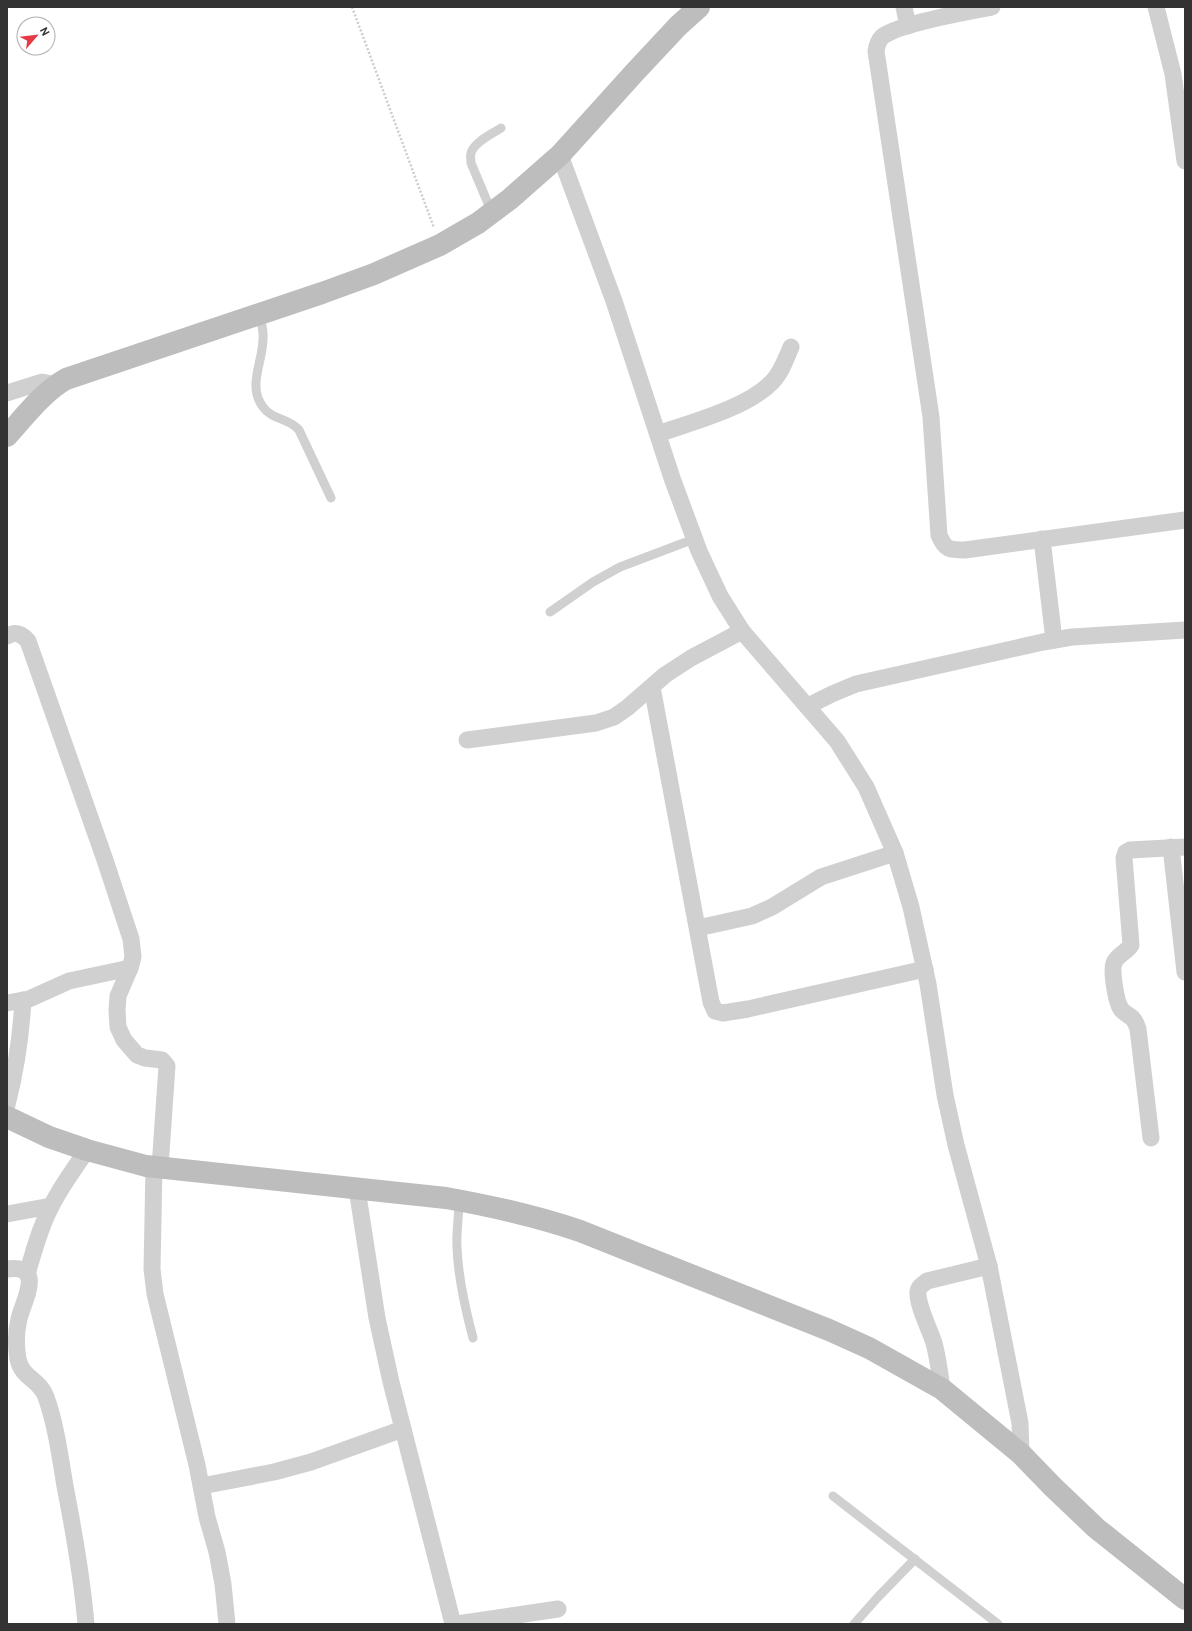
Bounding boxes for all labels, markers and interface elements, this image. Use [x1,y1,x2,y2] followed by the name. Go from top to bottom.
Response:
[16,16,56,56] north arrow
[36,25,52,39] text: N

